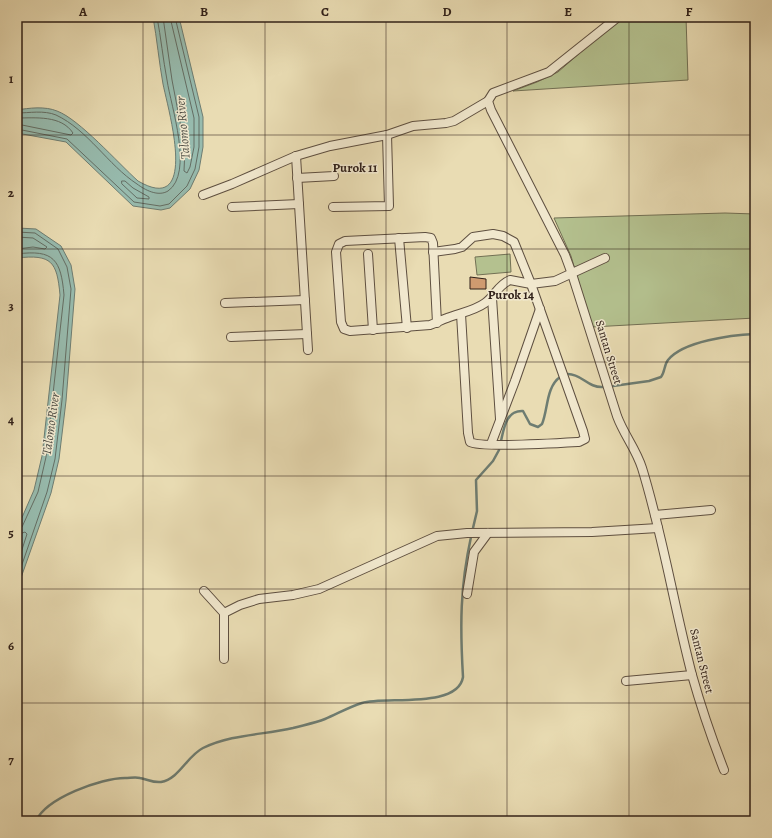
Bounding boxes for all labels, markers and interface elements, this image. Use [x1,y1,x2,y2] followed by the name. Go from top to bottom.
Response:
[78,3,88,20] text: A
[200,3,208,20] text: B
[321,3,329,20] text: C
[442,3,452,20] text: D
[564,3,572,20] text: E
[686,3,693,20] text: F
[9,70,14,87] text: 1
[171,95,194,160] water label: Talomo River
[333,159,378,176] district label: Purok 11
[8,184,15,201] text: 2
[488,286,534,303] district label: Purok 14
[8,297,14,314] text: 3
[592,318,626,386] street label: Santan Street
[38,391,63,456] water label: Talomo River
[8,411,14,428] text: 4
[8,524,14,541] text: 5
[686,627,718,695] street label: Santan Street
[8,637,14,654] text: 6
[8,751,14,768] text: 7

